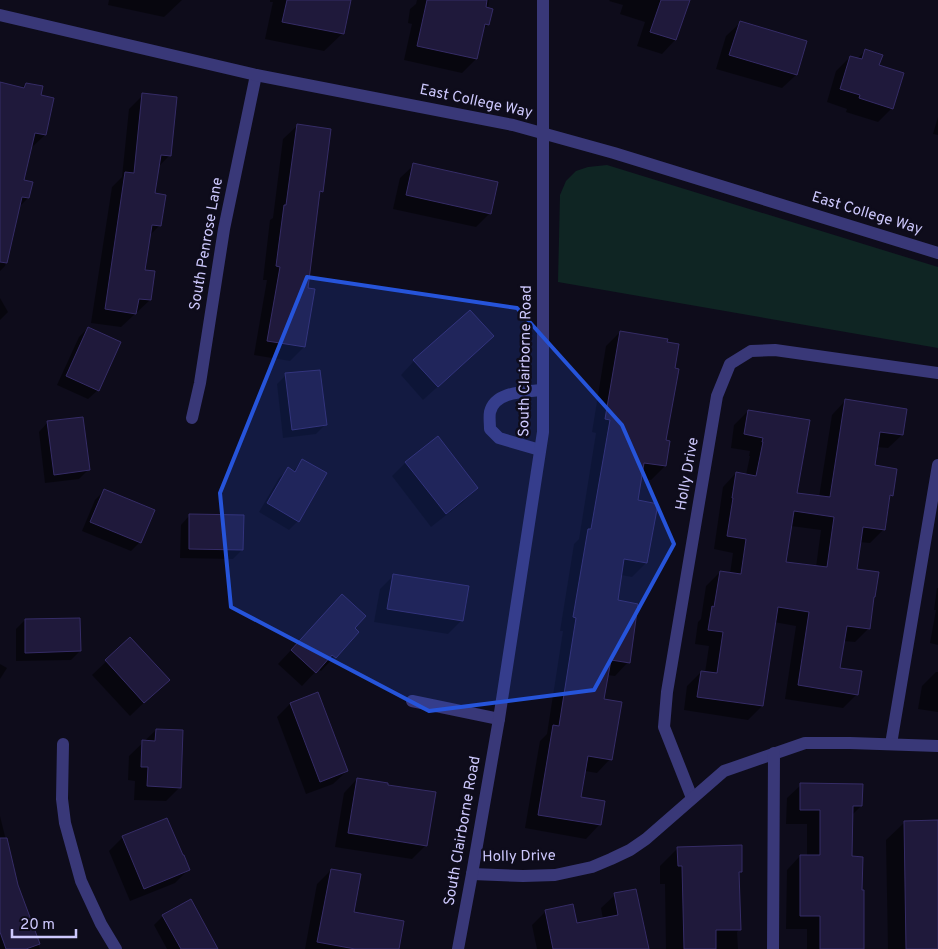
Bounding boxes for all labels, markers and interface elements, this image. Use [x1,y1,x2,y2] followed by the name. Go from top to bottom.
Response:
[418,81,534,123] street label: East College Way
[186,176,228,312] street label: South Penrose Lane
[809,188,925,240] street label: East College Way
[515,285,537,437] street label: South Clairborne Road
[672,436,704,512] street label: Holly Drive
[440,755,486,907] street label: South Clairborne Road
[482,847,556,867] street label: Holly Drive
[12,906,76,938] scale bar
[20,916,55,935] text: 20 m

